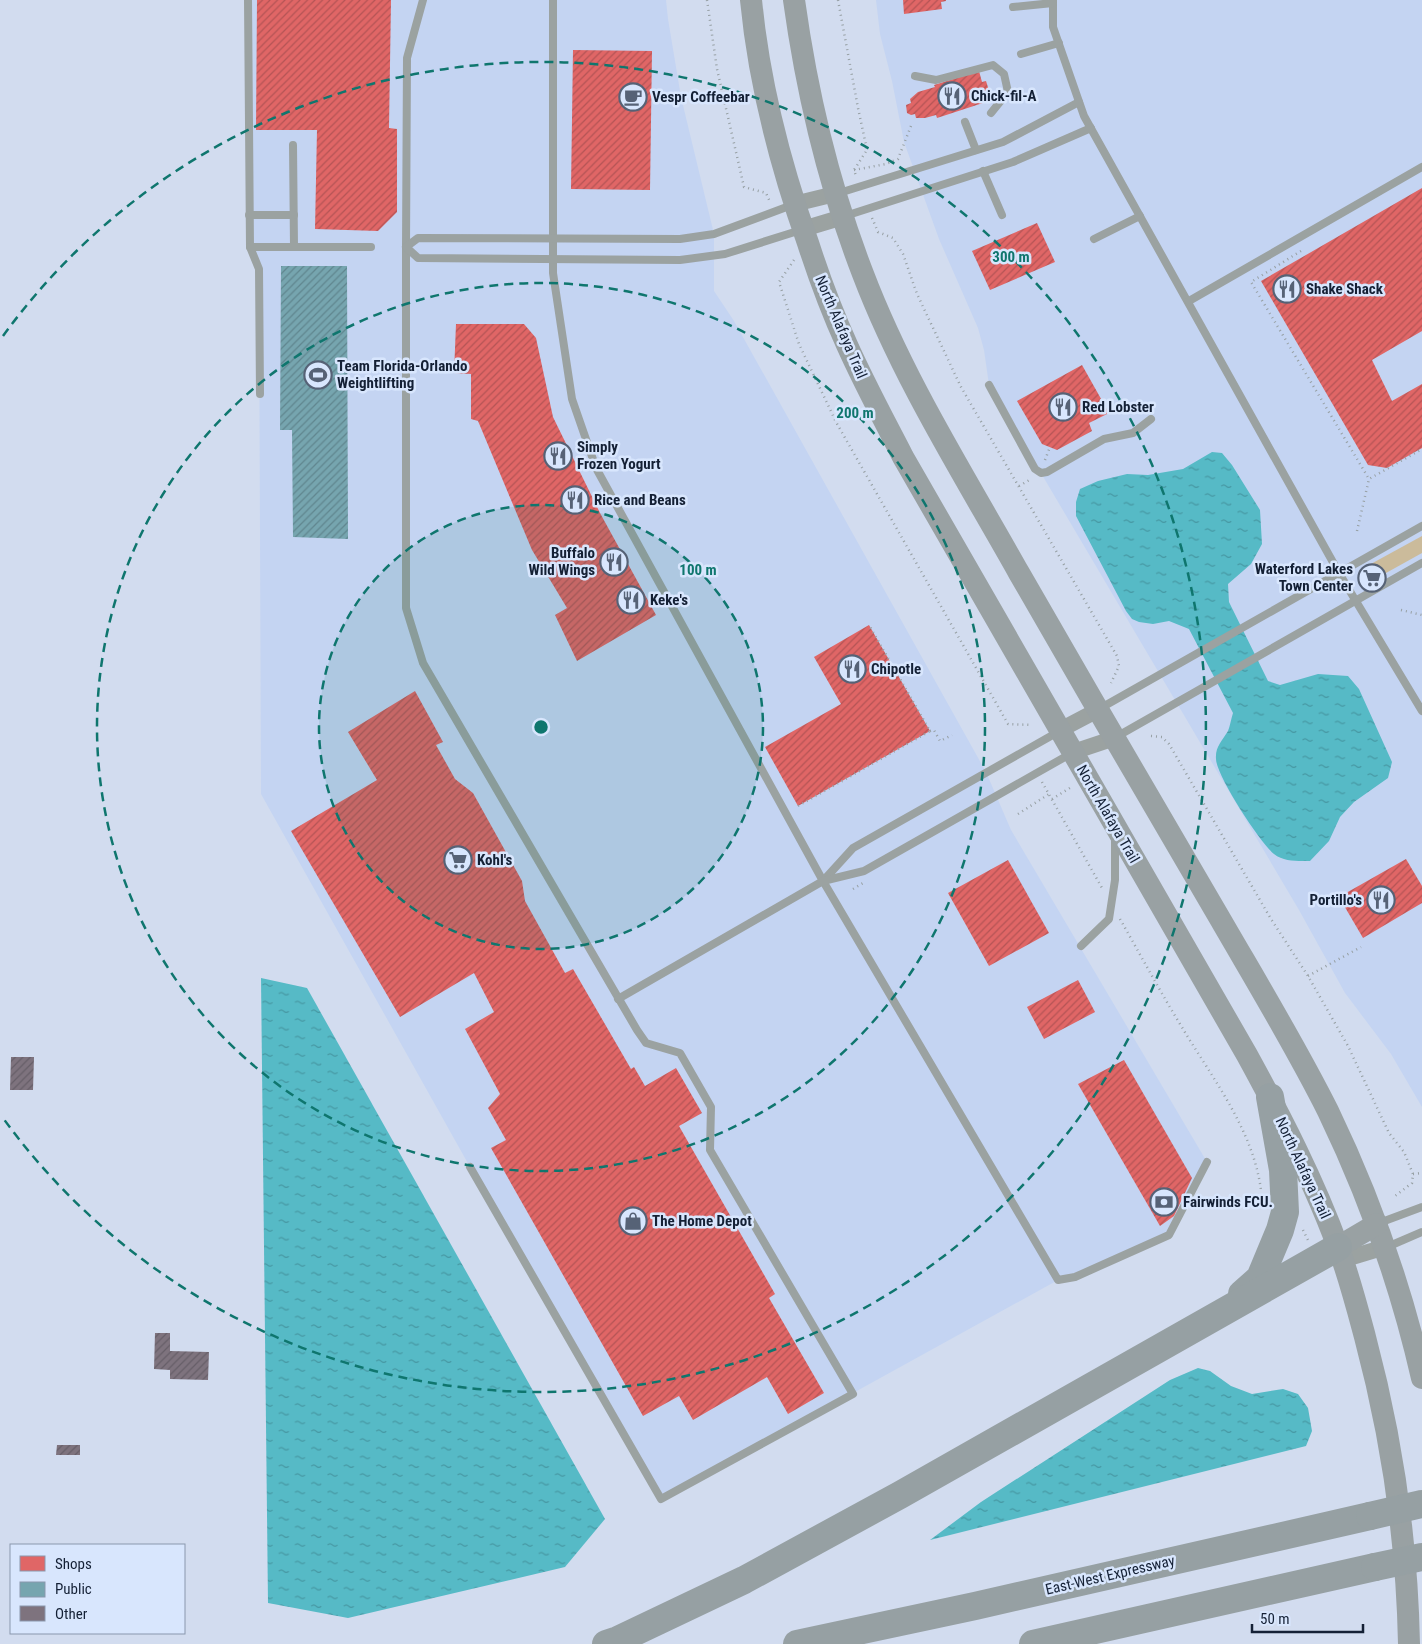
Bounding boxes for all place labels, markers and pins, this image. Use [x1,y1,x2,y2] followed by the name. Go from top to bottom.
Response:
[937,81,967,111] restaurant icon: Chick-fil-A
[618,82,648,112] cafe icon: Vespr Coffeebar
[971,87,1037,105] place label: Chick-fil-A
[652,88,750,106] place label: Vespr Coffeebar
[1272,274,1302,304] restaurant icon: Shake Shack
[1306,280,1384,298] place label: Shake Shack
[337,357,468,392] place label: Team Florida-Orlando Weightlifting
[303,360,333,390] sports icon: Team Florida-Orlando Weightlifting
[1048,392,1078,422] restaurant icon: Red Lobster
[1082,398,1154,416] place label: Red Lobster
[577,438,661,473] place label: Simply Frozen Yogurt
[543,441,573,471] restaurant icon: Simply Frozen Yogurt
[560,485,590,515] restaurant icon: Rice and Beans
[594,491,686,509] place label: Rice and Beans
[529,544,595,579] place label: Buffalo Wild Wings
[599,547,629,577] restaurant icon: Buffalo Wild Wings
[1255,560,1353,595] place label: Waterford Lakes Town Center
[1357,563,1387,593] supermarket icon: Waterford Lakes Town Center
[616,585,646,615] restaurant icon: Keke's
[650,591,688,609] place label: Keke's
[837,654,867,684] restaurant icon: Chipotle
[871,660,921,678] place label: Chipotle
[532,718,550,736] centre of rings
[443,845,473,875] supermarket icon: Kohl's
[477,851,512,869] place label: Kohl's
[1366,885,1396,915] restaurant icon: Portillo's
[1309,891,1362,909] place label: Portillo's
[1149,1187,1179,1217] bank icon: Fairwinds FCU.
[1183,1193,1273,1211] place label: Fairwinds FCU.
[618,1206,648,1236] shop icon: The Home Depot
[652,1212,752,1230] place label: The Home Depot

